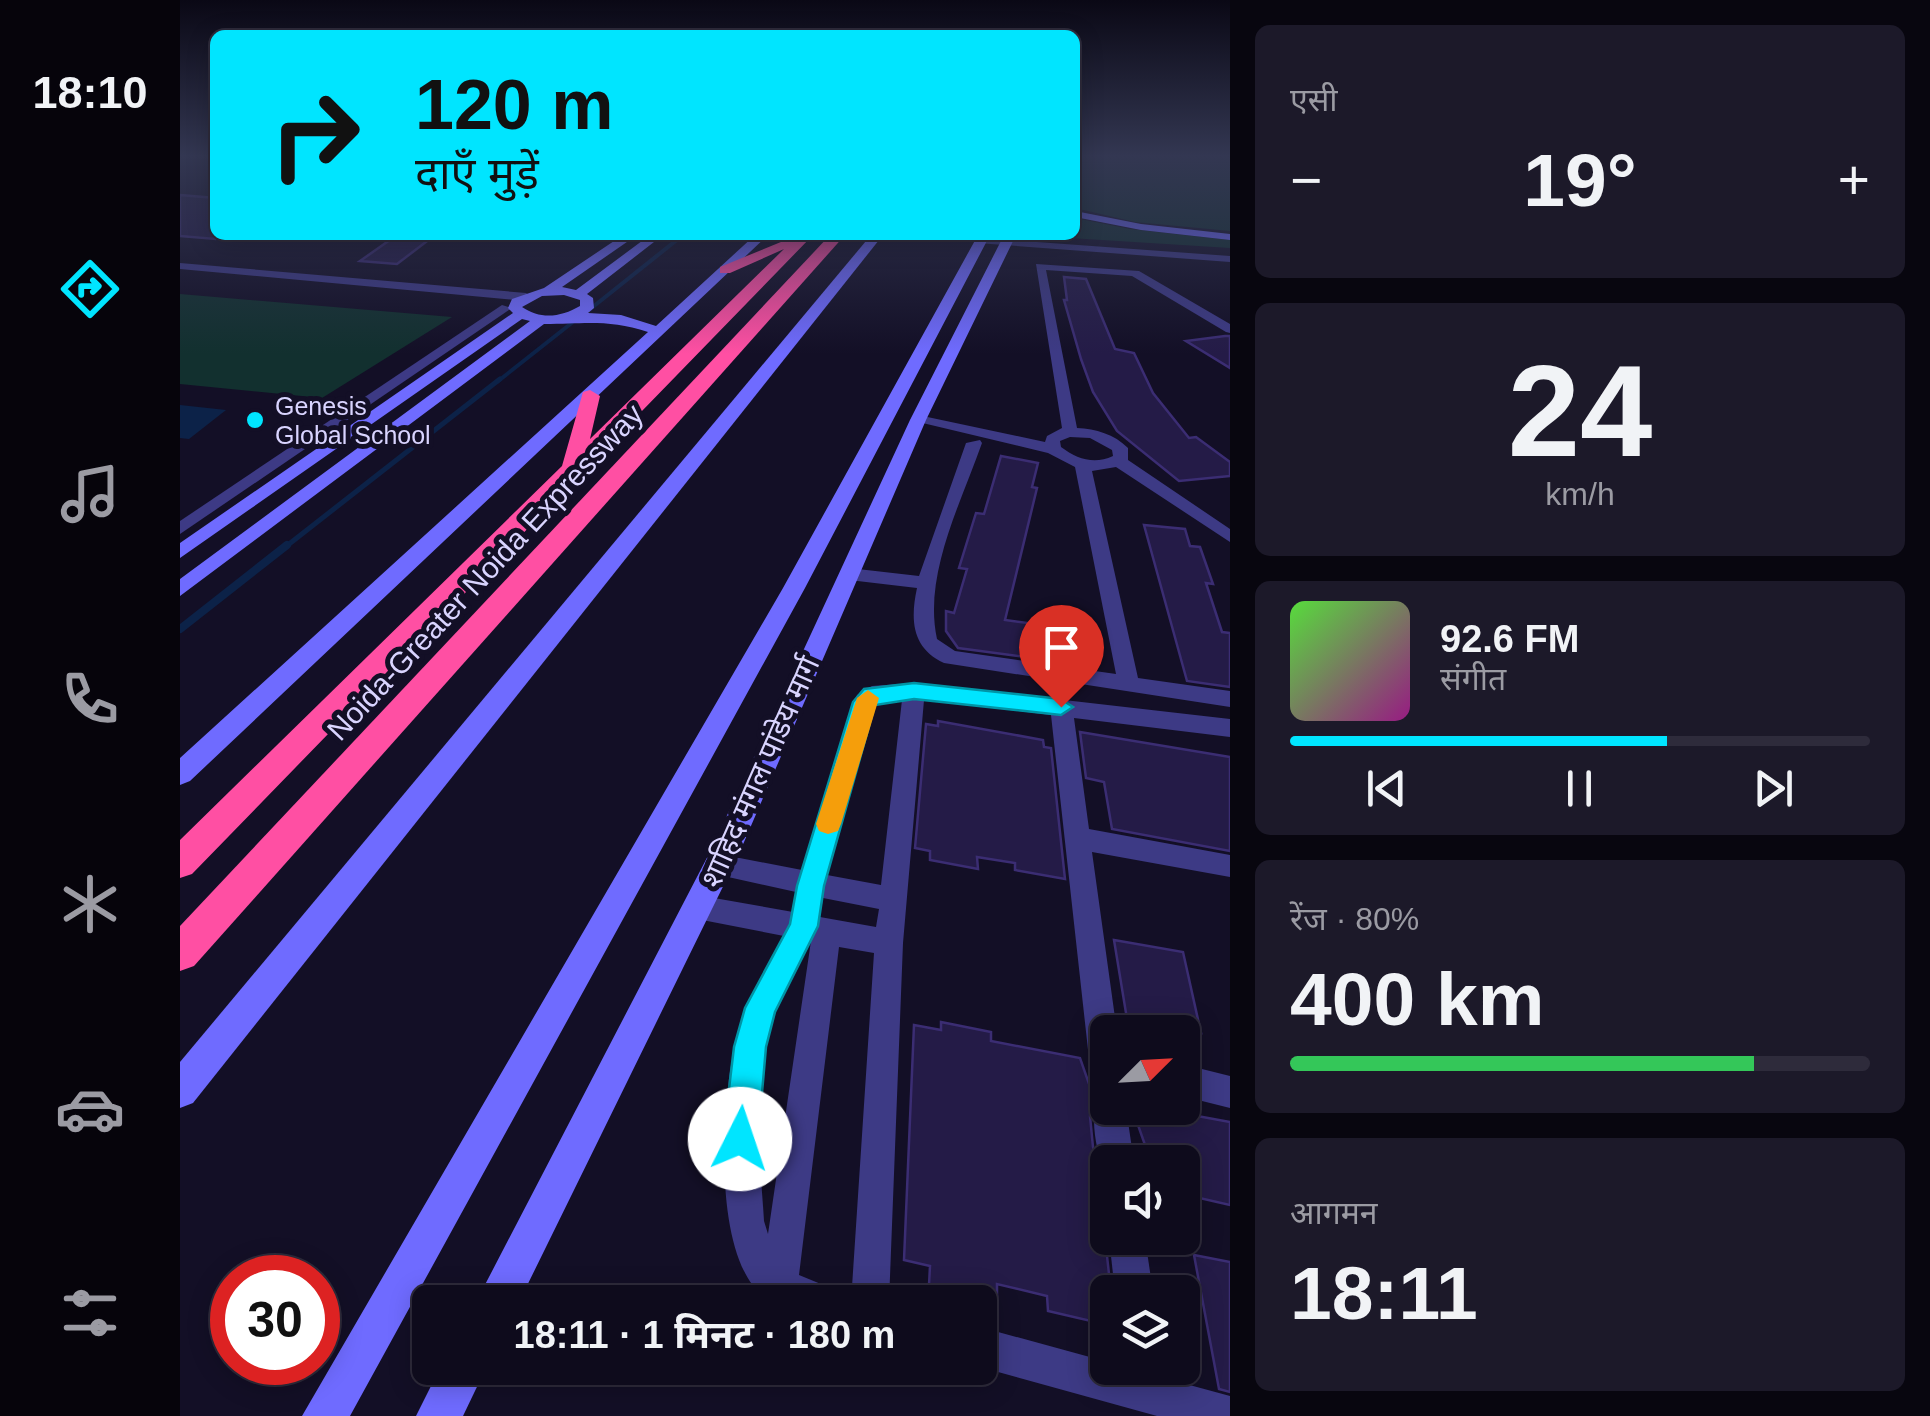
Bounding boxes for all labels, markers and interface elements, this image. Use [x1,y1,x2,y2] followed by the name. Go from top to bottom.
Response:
[415,66,613,144] text: 120 m
[32,67,148,118] text: 18:10
[250,70,380,200] icon: right
[1290,82,1338,118] text: एसी
[1523,138,1637,222] text: 19°
[415,148,539,199] text: दाएँ मुड़ें
[1290,149,1322,211] text: −
[1838,149,1870,211] text: +
[55,254,125,324] icon: directions
[1508,338,1652,484] text: 24
[275,392,431,449] place label: Genesis Global School
[321,397,649,747] street label: Noida-Greater Noida Expressway
[244,409,266,431] marker: Genesis Global School
[55,459,125,529] icon: music
[1545,476,1615,512] text: km/h
[1019,605,1104,708] pin
[1440,618,1579,660] text: 92.6 FM
[1034,620,1089,675] icon: arrive
[693,650,826,892] street label: शाहिद मंगल पांडेय मार्ग
[1440,661,1506,697] text: संगीत
[55,664,125,734] icon: phone
[1359,761,1414,816] icon: previous
[1552,761,1607,816] icon: pause
[1746,761,1801,816] icon: next
[55,869,125,939] icon: climate
[1290,901,1419,937] text: रेंज · 80%
[1290,957,1544,1041] text: 400 km
[1090,1015,1200,1125] north arrow
[1090,1015,1200,1385] map controls
[55,1074,125,1144] icon: car
[688,1087,792,1191] position arrow
[1090,1145,1200,1255] button: sound
[1290,1195,1378,1231] text: आगमन
[1290,1251,1478,1335] text: 18:11
[210,1255,340,1385] speed limit sign: 30
[1090,1275,1200,1385] button: layers
[55,1278,125,1348] icon: filters
[514,1314,895,1356] text: 18:11 · 1 मिनट · 180 m

